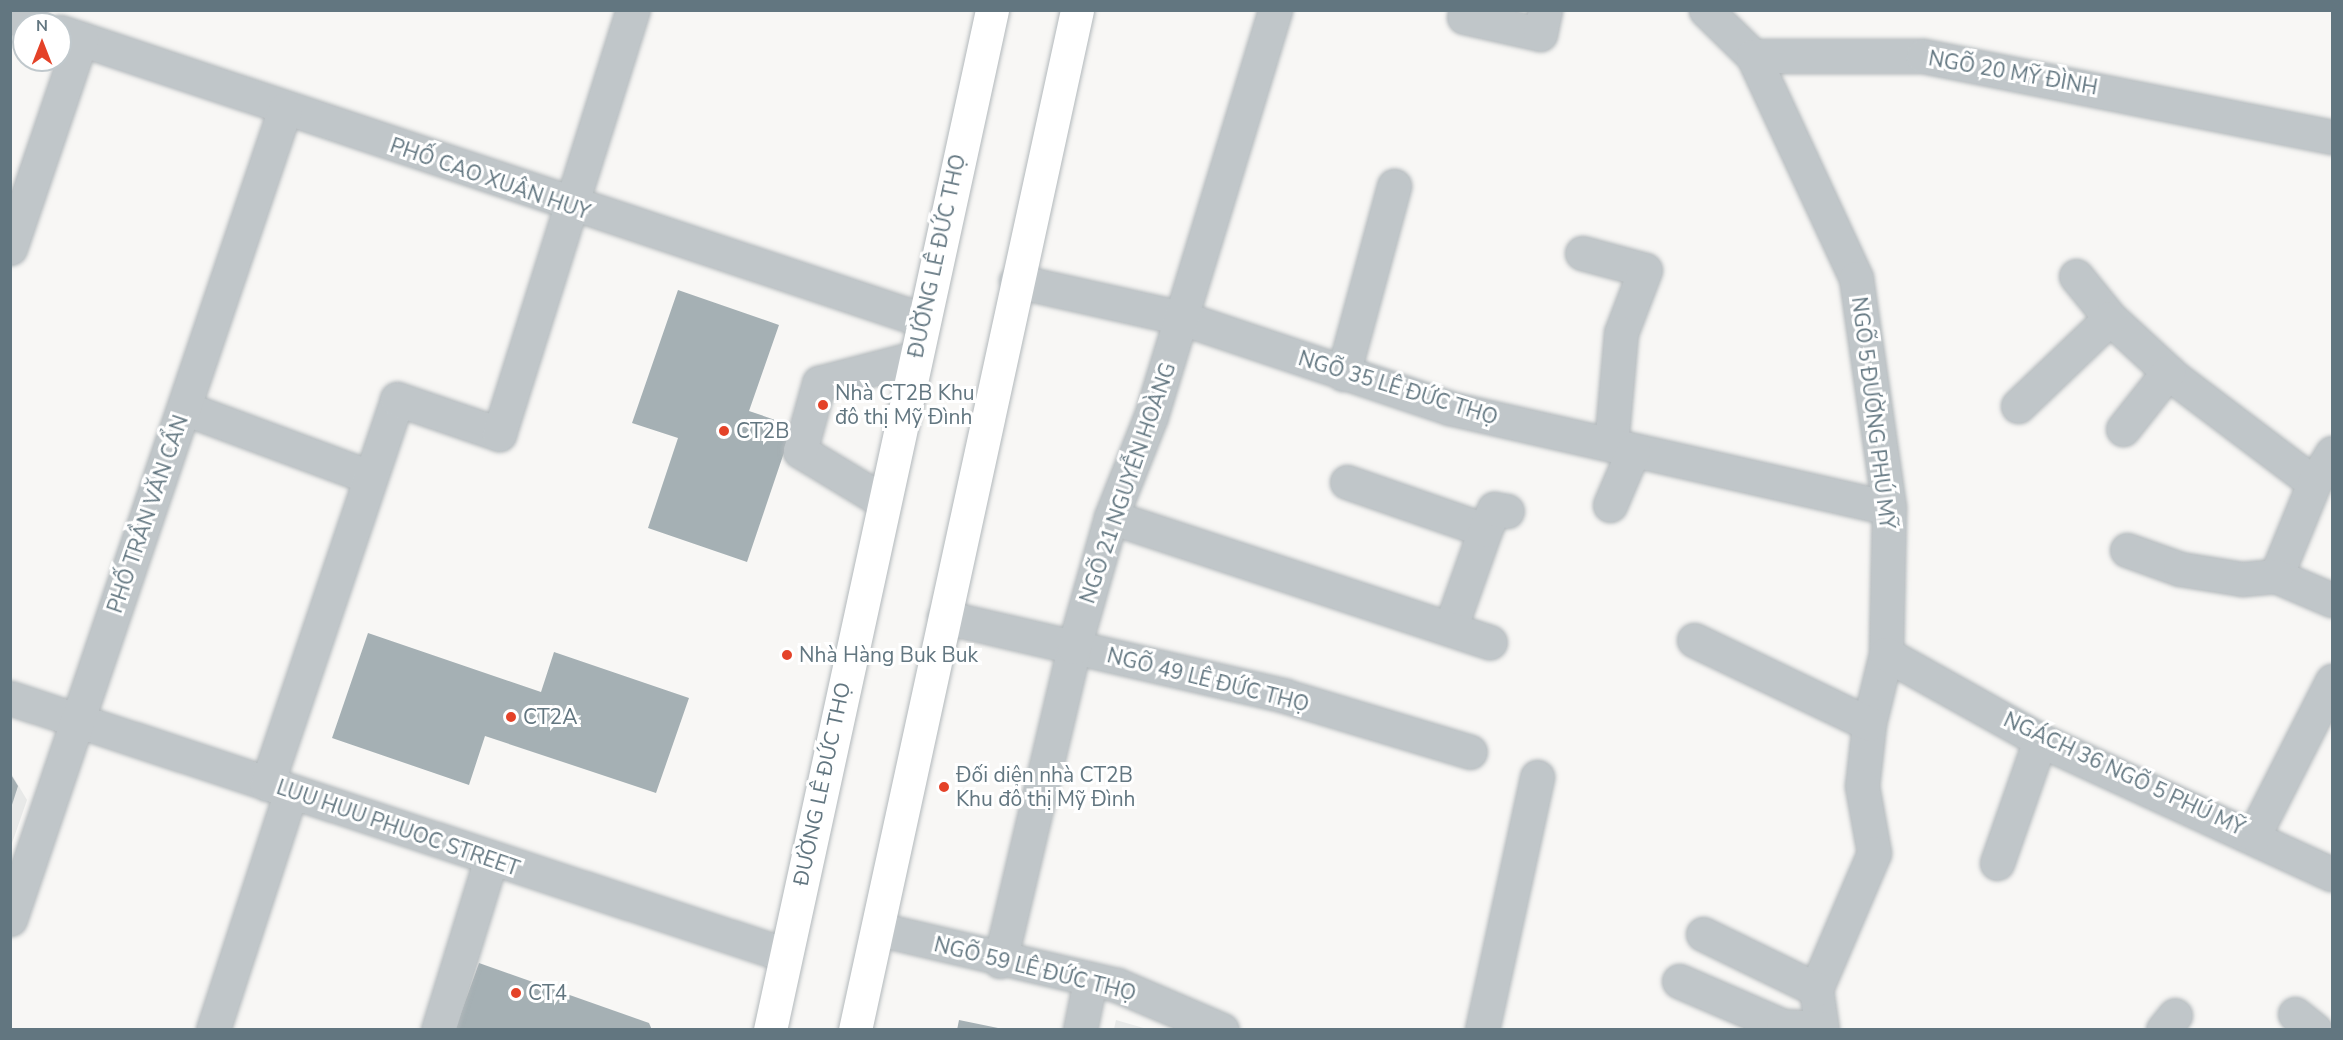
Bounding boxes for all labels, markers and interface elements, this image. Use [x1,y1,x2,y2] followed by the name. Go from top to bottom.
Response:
[12,12,72,72] north arrow
[36,15,48,37] text: N
[1926,46,2100,100] street label: NGÕ 20 MỸ ĐÌNH
[387,133,593,225] street label: PHỐ CAO XUÂN HUY
[903,152,971,360] street label: ĐƯỜNG LÊ ĐỨC THỌ
[1846,295,1900,531] street label: NGÕ 5 ĐƯỜNG PHÚ MỸ
[1295,346,1501,430] street label: NGÕ 35 LÊ ĐỨC THỌ
[1075,359,1181,607] street label: NGÕ 21 NGUYỄN HOÀNG
[835,380,975,430] place label: Nhà CT2B Khu đô thị Mỹ Đình
[816,398,830,412] marker: Nhà CT2B Khu đô thị Mỹ Đình
[102,412,194,616] street label: PHỐ TRẦN VĂN CẨN
[736,418,789,444] place label: CT2B
[717,424,731,438] marker: CT2B
[799,642,978,668] place label: Nhà Hàng Buk Buk
[1104,643,1312,717] street label: NGÕ 49 LÊ ĐỨC THỌ
[780,648,794,662] marker: Nhà Hàng Buk Buk
[788,680,856,888] street label: ĐƯỜNG LÊ ĐỨC THỌ
[523,704,577,730] place label: CT2A
[2000,707,2248,841] street label: NGÁCH 36 NGÕ 5 PHÚ MỸ
[504,710,518,724] marker: CT2A
[956,762,1136,812] place label: Đối diện nhà CT2B Khu đô thị Mỹ Đình
[273,775,523,881] street label: LUU HUU PHUOC STREET
[937,780,951,794] marker: Đối diện nhà CT2B Khu đô thị Mỹ Đình
[931,932,1139,1006] street label: NGÕ 59 LÊ ĐỨC THỌ
[528,980,567,1006] place label: CT4
[509,986,523,1000] marker: CT4

